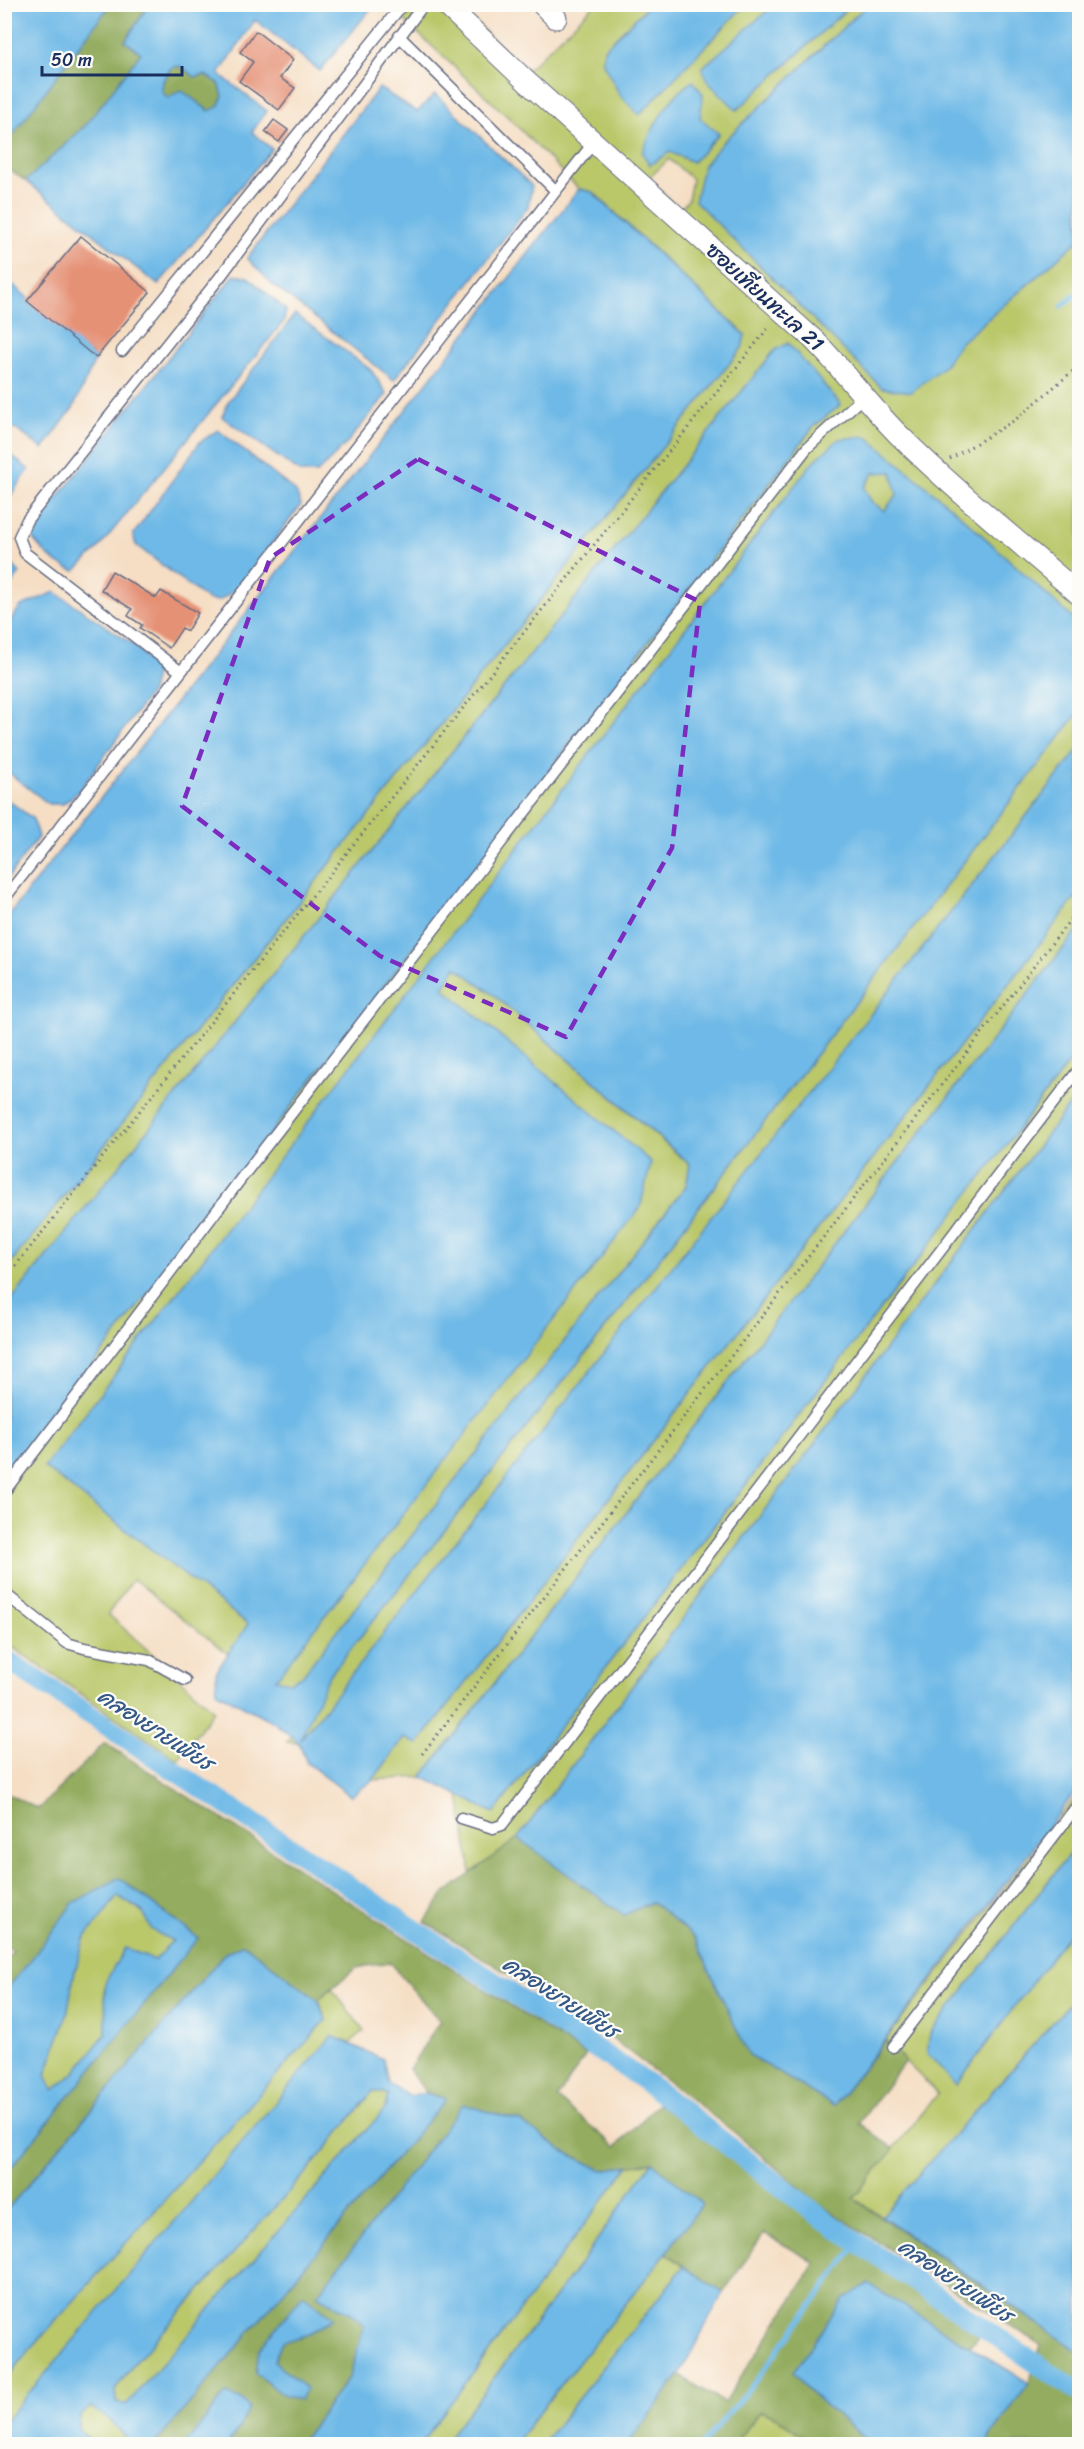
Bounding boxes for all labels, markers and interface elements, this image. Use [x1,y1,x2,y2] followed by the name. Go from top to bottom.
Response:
[42,39,182,77] scale bar
[51,44,92,76] text: 50 m
[697,233,833,361] street label: ซอยเทียนทะเล 21
[90,1677,225,1784] water label: คลองยายเพียร
[495,1945,630,2052] water label: คลองยายเพียร
[890,2227,1025,2336] water label: คลองยายเพียร

